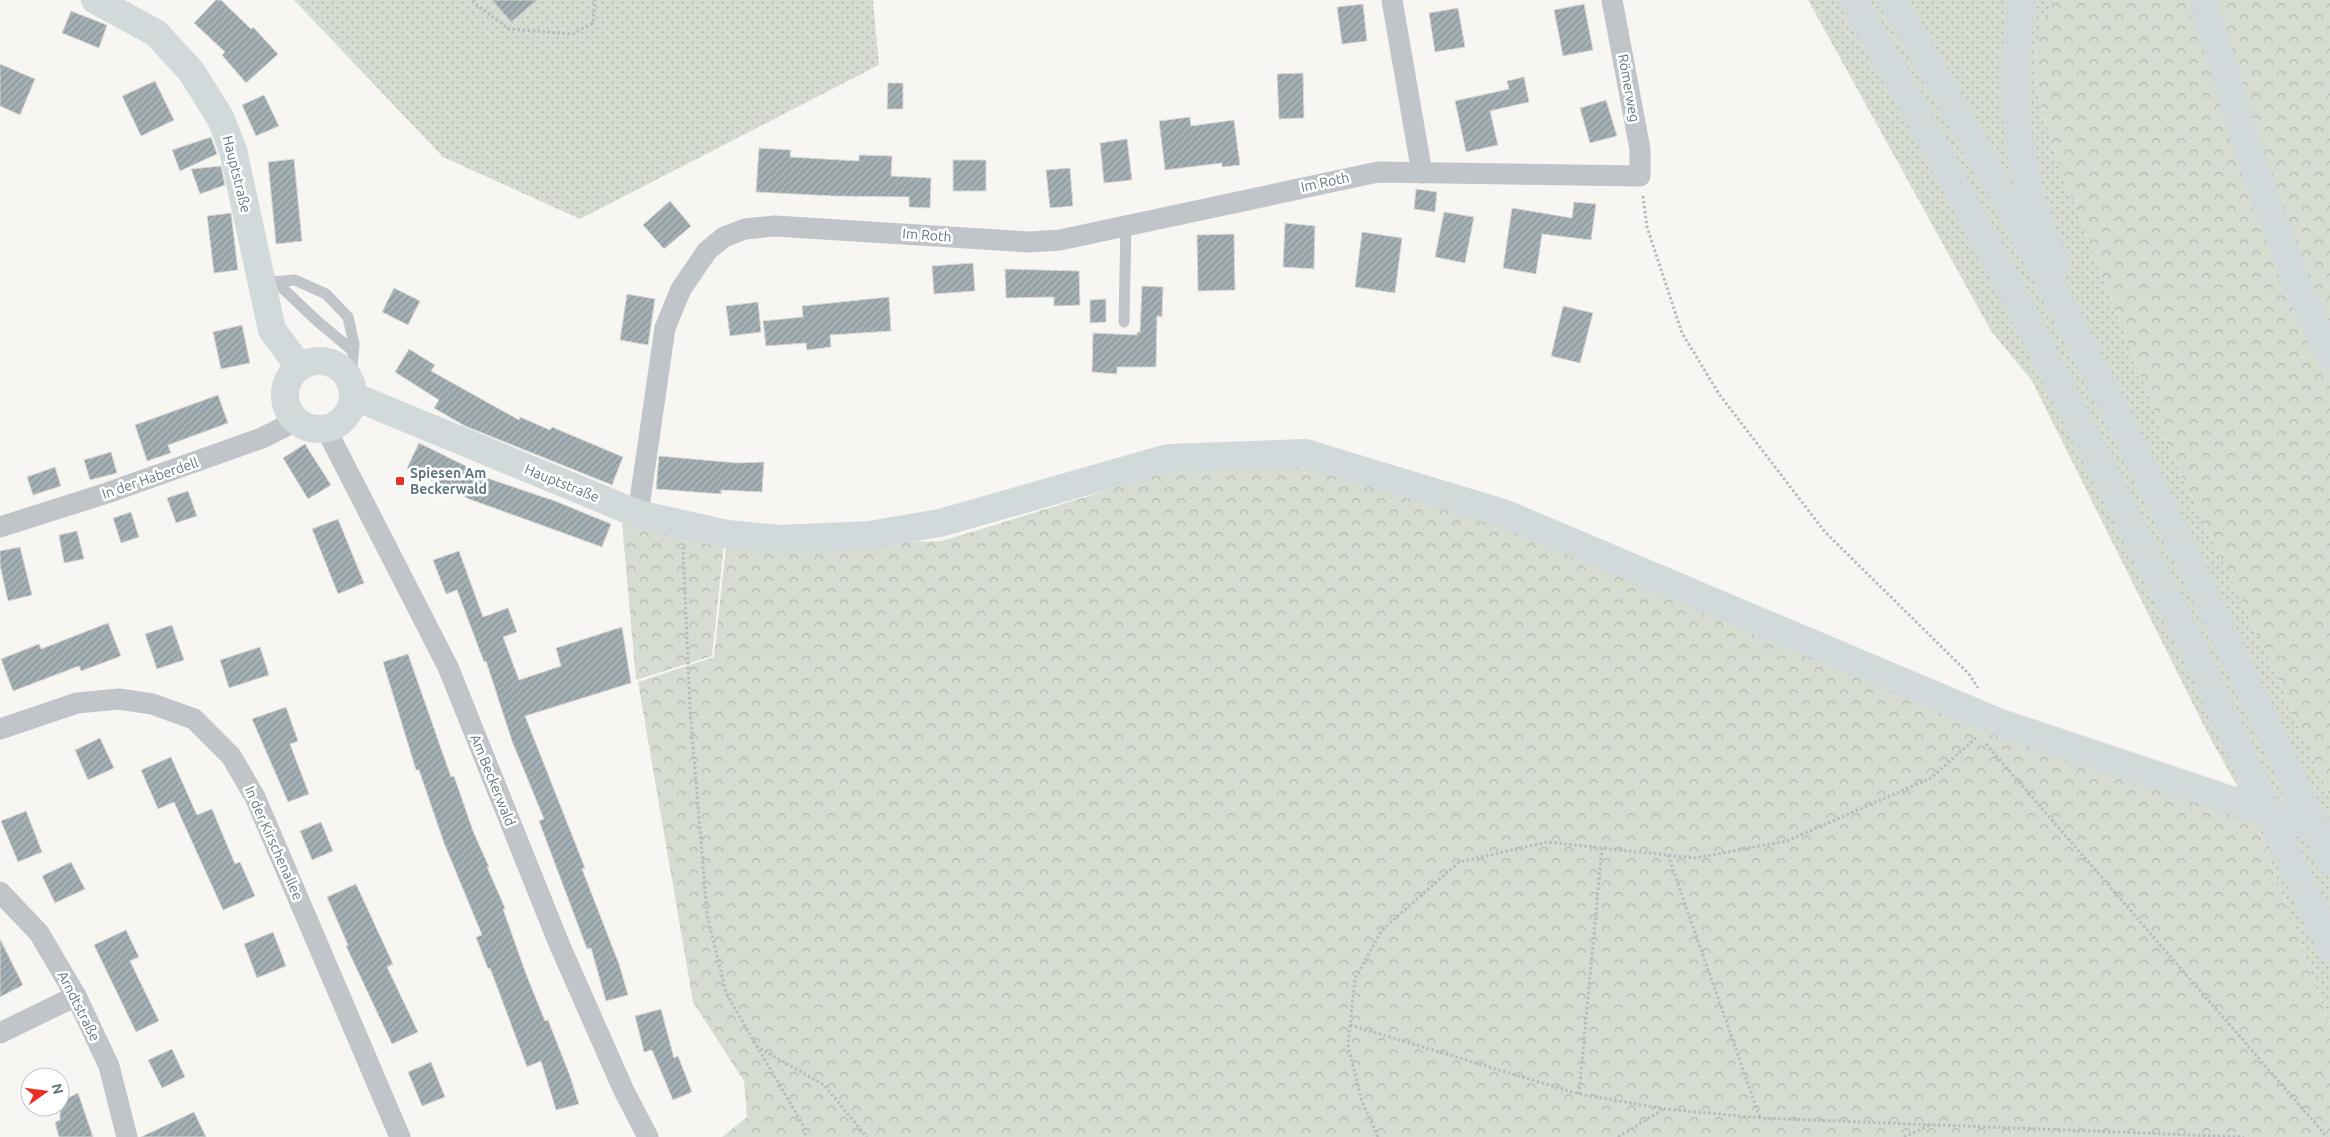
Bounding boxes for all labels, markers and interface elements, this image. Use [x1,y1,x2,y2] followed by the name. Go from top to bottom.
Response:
[1615,53,1643,123] street label: Römerweg
[220,134,254,214] street label: Hauptstraße
[1299,169,1351,195] street label: Im Roth
[902,225,952,245] street label: Im Roth
[100,454,200,502] street label: In der Haberdell
[522,461,602,505] street label: Hauptstraße
[410,465,487,497] place label: Spiesen Am Beckerwald
[394,475,406,487] marker: Spiesen Am Beckerwald
[467,732,519,828] street label: Am Beckerwald
[242,784,306,902] street label: In der Kirschenallee
[55,968,103,1044] street label: Arndtstraße
[20,1067,70,1117] north arrow
[49,1082,67,1096] text: N

